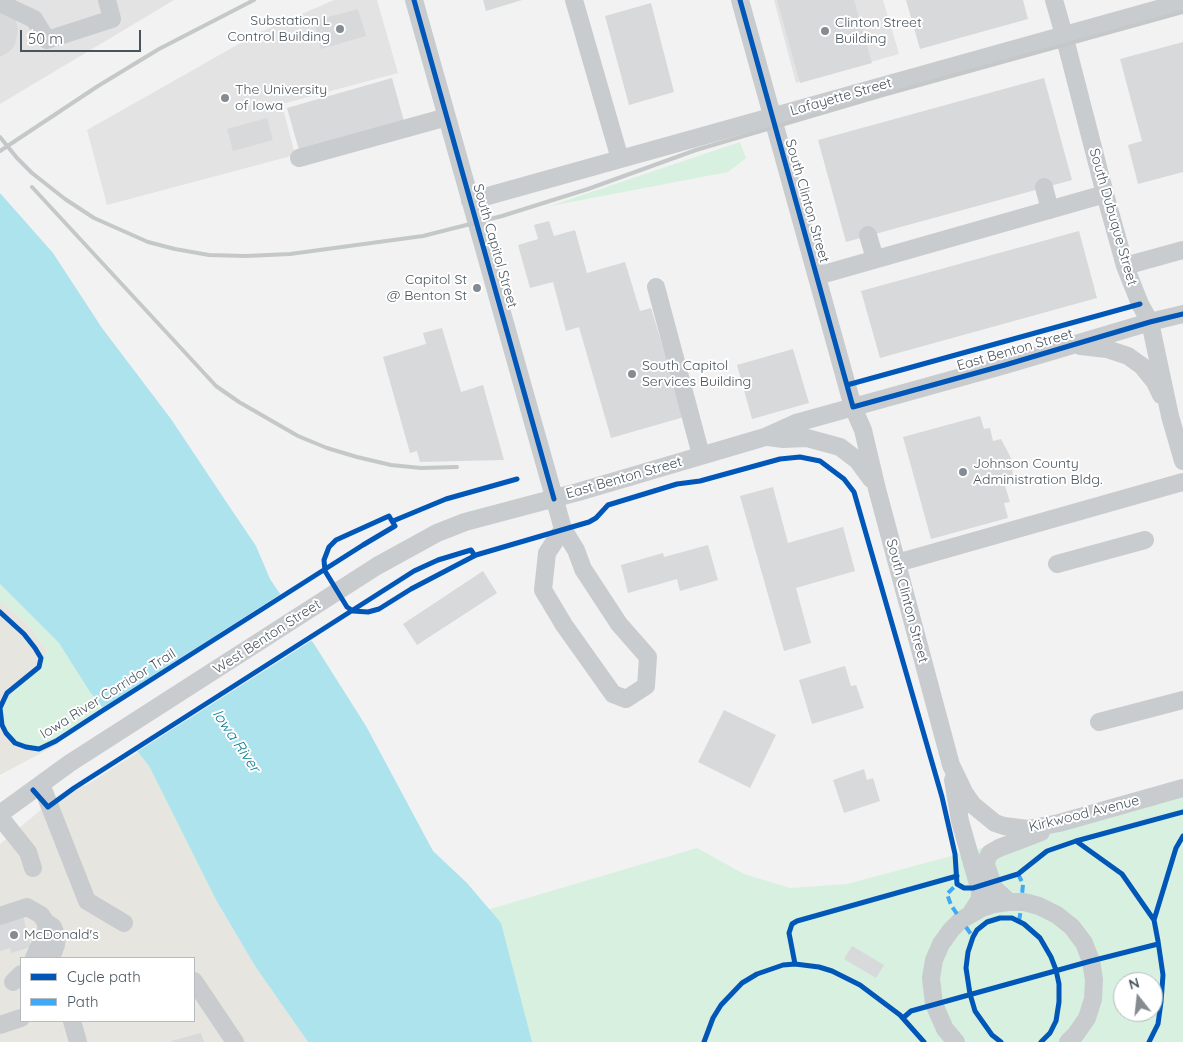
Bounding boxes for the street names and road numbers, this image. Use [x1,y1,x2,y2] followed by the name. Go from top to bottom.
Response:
[788,75,894,119] street label: Lafayette Street
[781,137,833,265] street label: South Clinton Street
[1085,147,1141,287] street label: South Dubuque Street
[469,182,521,310] street label: South Capitol Street
[955,325,1075,375] street label: East Benton Street
[564,453,684,503] street label: East Benton Street
[882,537,932,665] street label: South Clinton Street
[210,596,324,678] street label: West Benton Street
[37,645,179,743] street label: Iowa River Corridor Trail
[1027,792,1141,836] street label: Kirkwood Avenue

